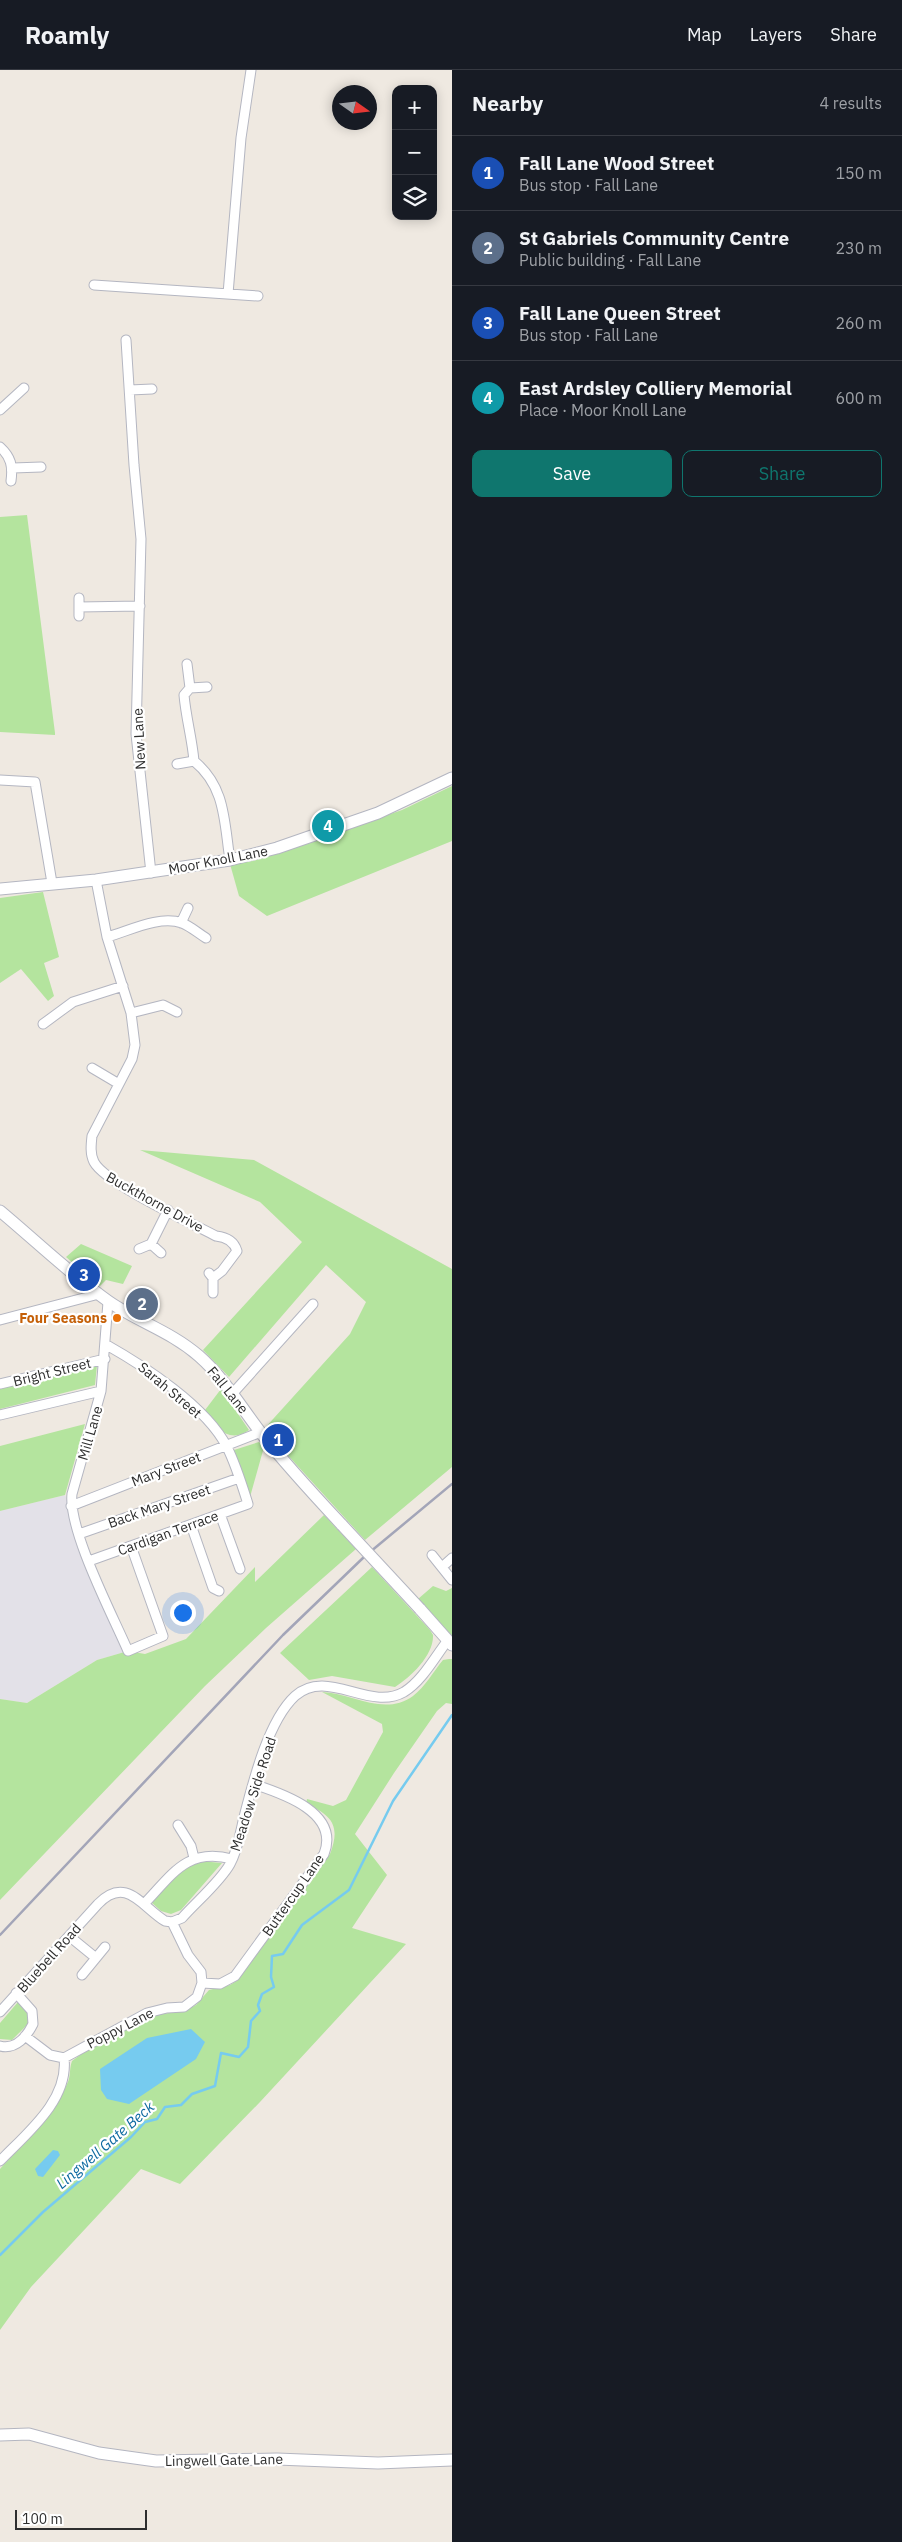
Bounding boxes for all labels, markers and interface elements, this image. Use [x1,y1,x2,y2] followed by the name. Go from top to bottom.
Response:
[25,19,109,51] text: Roamly
[687,23,722,46] text: Map
[750,23,802,46] text: Layers
[830,23,877,46] text: Share
[332,85,377,130] north arrow
[392,85,437,220] map controls
[392,85,437,130] button: +
[472,89,543,117] text: Nearby
[819,93,882,113] text: 4 results
[392,130,437,175] button: −
[519,151,714,175] text: Fall Lane Wood Street
[483,163,493,183] text: 1
[835,163,882,183] text: 150 m
[392,175,437,220] button: layers
[519,175,658,195] text: Bus stop · Fall Lane
[519,226,789,250] text: St Gabriels Community Centre
[483,238,493,258] text: 2
[835,238,882,258] text: 230 m
[519,250,701,270] text: Public building · Fall Lane
[519,301,721,325] text: Fall Lane Queen Street
[483,313,493,333] text: 3
[835,313,882,333] text: 260 m
[519,325,658,345] text: Bus stop · Fall Lane
[519,376,792,400] text: East Ardsley Colliery Memorial
[483,388,493,408] text: 4
[835,388,882,408] text: 600 m
[519,400,687,420] text: Place · Moor Knoll Lane
[472,450,672,497] button: Save
[682,450,882,497] button: Share
[128,707,150,770] street label: New Lane
[312,807,344,845] pin: 4
[167,841,270,878] street label: Moor Knoll Lane
[103,1168,207,1236] street label: Buckthorne Drive
[68,1256,100,1294] pin: 3
[126,1285,158,1323] pin: 2
[19,1309,107,1327] place label: Four Seasons
[111,1312,123,1324] marker: Four Seasons
[11,1354,93,1390] street label: Bright Street
[134,1358,206,1422] street label: Sarah Street
[203,1363,253,1418] street label: Fall Lane
[74,1403,106,1462] street label: Mill Lane
[262,1421,294,1459] pin: 1
[129,1448,203,1490] street label: Mary Street
[105,1480,213,1532] street label: Back Mary Street
[115,1506,221,1560] street label: Cardigan Terrace
[170,1600,196,1626] your location
[226,1734,280,1854] street label: Meadow Side Road
[258,1850,328,1939] street label: Buttercup Lane
[13,1919,85,1997] street label: Bluebell Road
[84,2003,157,2053] street label: Poppy Lane
[52,2097,158,2193] water label: Lingwell Gate Beck
[165,2450,284,2470] street label: Lingwell Gate Lane
[15,2507,148,2530] scale bar
[22,2510,63,2528] text: 100 m

